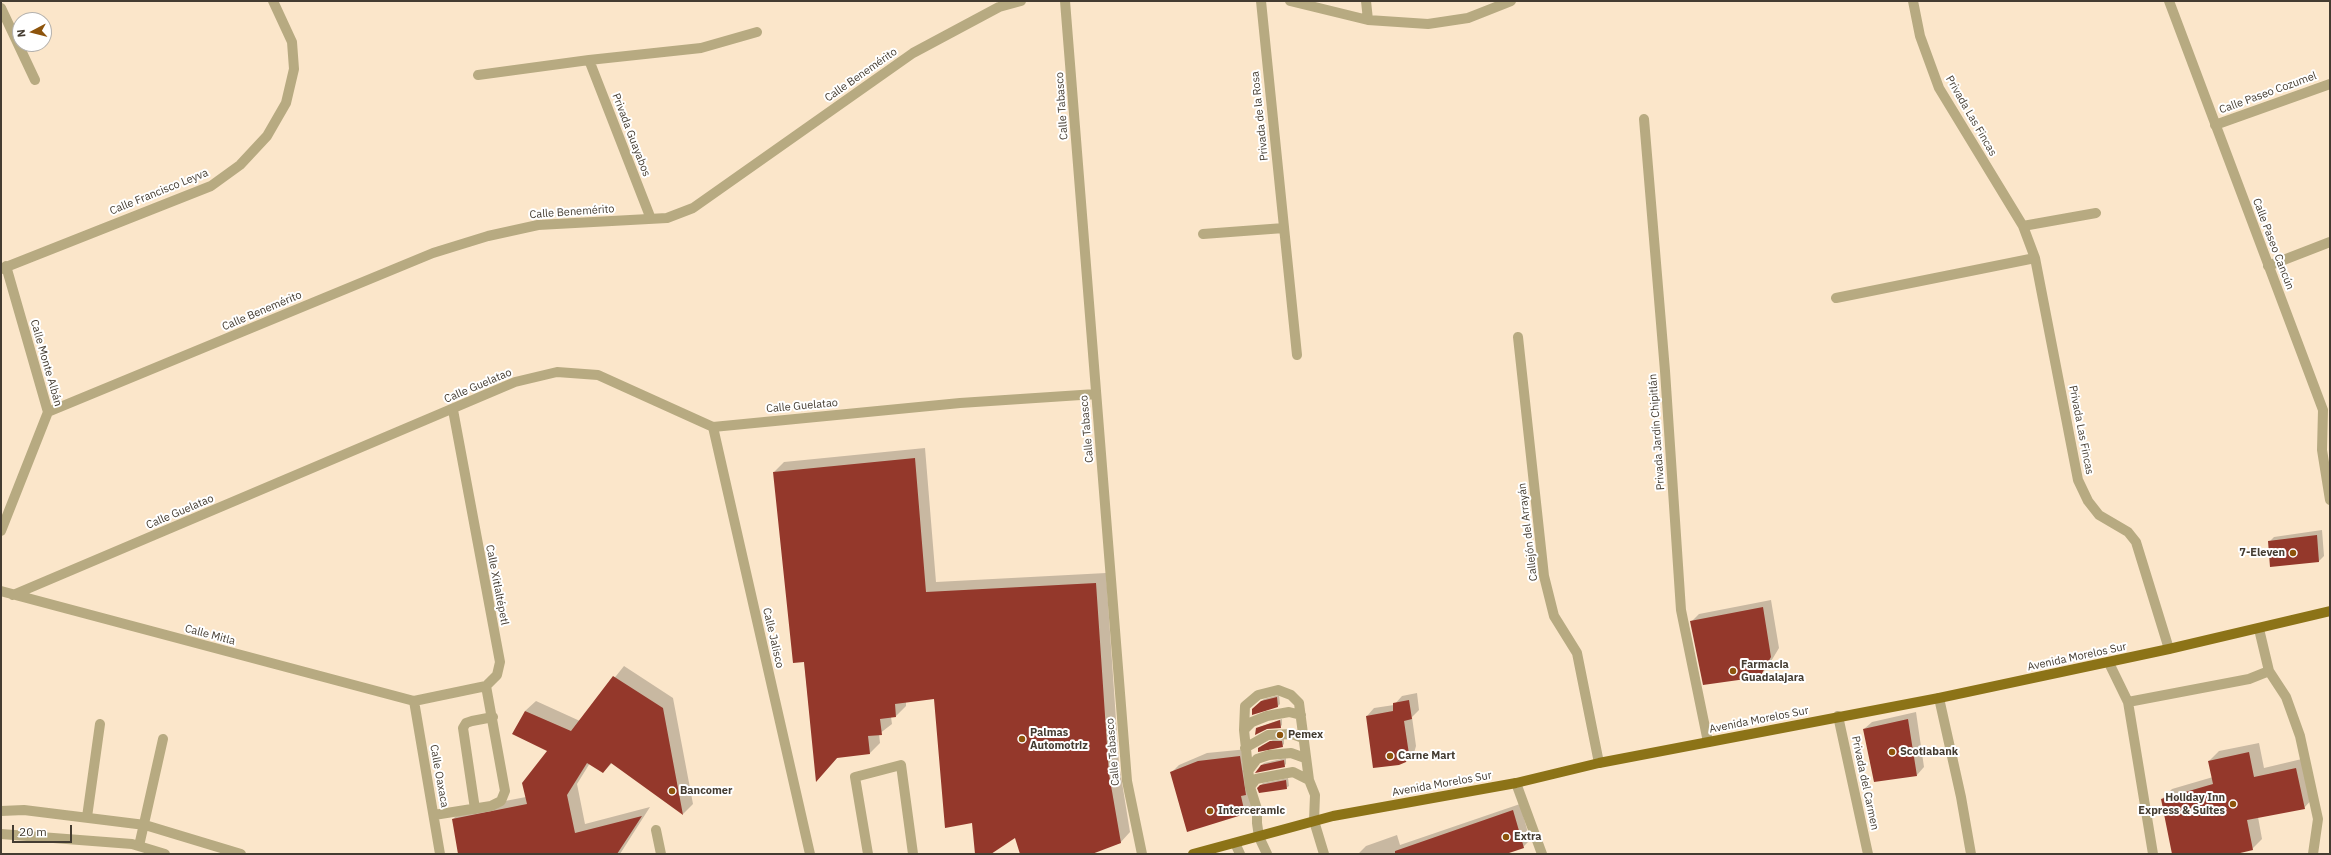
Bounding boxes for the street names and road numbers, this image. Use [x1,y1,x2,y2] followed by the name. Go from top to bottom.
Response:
[822,45,900,105] street label: Calle Benemérito
[2217,69,2319,117] street label: Calle Paseo Cozumel
[1249,70,1271,162] street label: Privada de la Rosa
[1053,72,1071,140] street label: Calle Tabasco
[1943,73,1999,159] street label: Privada Las Fincas
[609,91,653,179] street label: Privada Guayabos
[108,166,210,218] street label: Calle Francisco Leyva
[2249,196,2297,292] street label: Calle Paseo Cancún
[529,202,615,222] street label: Calle Benemérito
[220,288,304,334] street label: Calle Benemérito
[27,318,65,408] street label: Calle Monte Albán
[442,366,514,406] street label: Calle Guelatao
[1646,373,1668,491] street label: Privada Jardín Chipitlán
[2066,384,2096,476] street label: Privada Las Fincas
[1077,395,1097,463] street label: Calle Tabasco
[766,396,838,416] street label: Calle Guelatao
[1515,482,1541,582] street label: Callejón del Arrayán
[144,492,216,532] street label: Calle Guelatao
[483,544,511,626] street label: Calle Xitlaltépetl
[760,607,786,669] street label: Calle Jalisco
[183,622,237,648] street label: Calle Mitla
[2026,640,2128,674] street label: Avenida Morelos Sur
[1708,704,1810,736] street label: Avenida Morelos Sur
[1103,718,1123,786] street label: Calle Tabasco
[1849,735,1881,831] street label: Privada del Carmen
[427,743,451,809] street label: Calle Oaxaca
[1391,769,1493,799] street label: Avenida Morelos Sur

